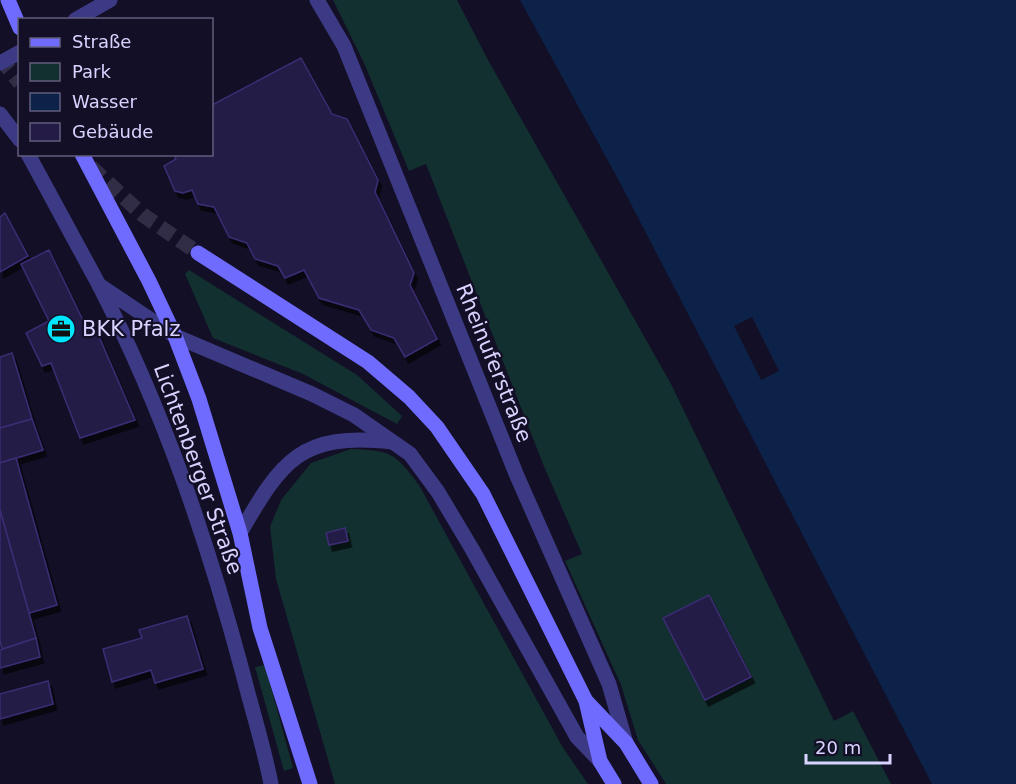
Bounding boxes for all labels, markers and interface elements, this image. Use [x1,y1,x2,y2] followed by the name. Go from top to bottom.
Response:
[18,18,213,156] legend
[72,31,131,52] text: Straße
[72,61,111,82] text: Park
[72,91,138,112] text: Wasser
[72,121,153,142] text: Gebäude
[451,280,537,446] street label: Rheinuferstraße
[45,313,77,345] office icon: BKK Pfalz
[82,317,180,341] place label: BKK Pfalz
[149,361,247,577] street label: Lichtenberger Straße
[806,727,890,765] scale bar
[815,737,861,758] text: 20 m

